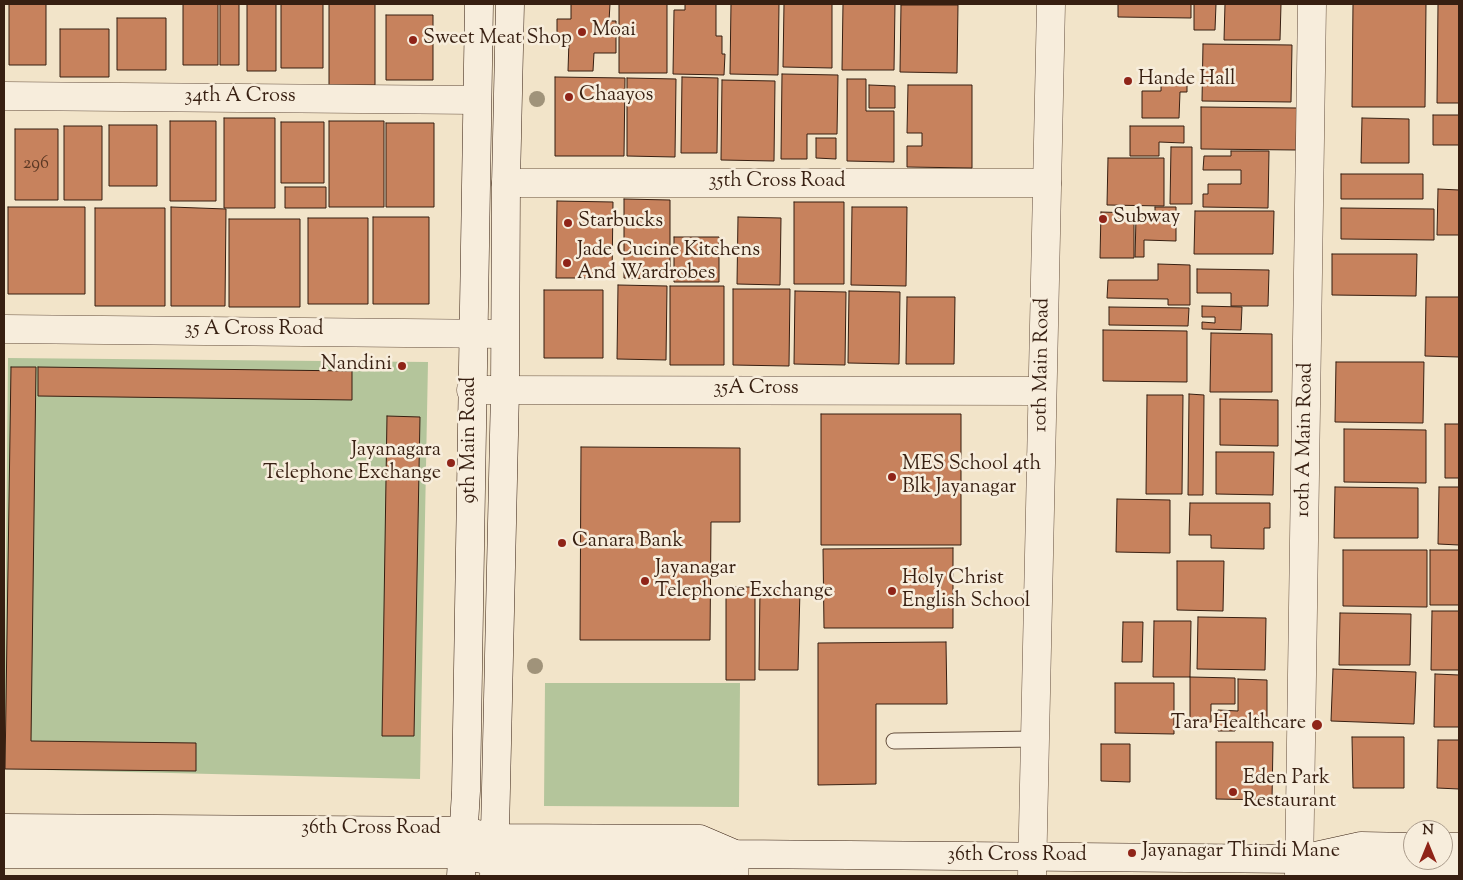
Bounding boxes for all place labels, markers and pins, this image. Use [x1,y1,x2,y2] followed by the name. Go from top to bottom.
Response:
[592,20,636,44] place label: Moai
[576,26,588,38] marker: Moai
[423,28,572,52] place label: Sweet Meat Shop
[407,34,419,46] marker: Sweet Meat Shop
[1138,69,1236,93] place label: Hande Hall
[1122,75,1134,87] marker: Hande Hall
[579,85,653,109] place label: Chaayos
[563,91,575,103] marker: Chaayos
[1113,207,1180,231] place label: Subway
[578,211,663,235] place label: Starbucks
[1097,213,1109,225] marker: Subway
[562,217,574,229] marker: Starbucks
[577,240,760,287] place label: Jade Cucine Kitchens And Wardrobes
[561,257,573,269] marker: Jade Cucine Kitchens And Wardrobes
[321,354,392,378] place label: Nandini
[396,360,408,372] marker: Nandini
[263,440,441,487] place label: Jayanagara Telephone Exchange
[902,454,1041,501] place label: MES School 4th Blk Jayanagar
[445,457,457,469] marker: Jayanagara Telephone Exchange
[886,471,898,483] marker: MES School 4th Blk Jayanagar
[572,531,683,555] place label: Canara Bank
[556,537,568,549] marker: Canara Bank
[655,558,833,605] place label: Jayanagar Telephone Exchange
[902,568,1030,615] place label: Holy Christ English School
[639,575,651,587] marker: Jayanagar Telephone Exchange
[886,585,898,597] marker: Holy Christ English School
[1171,713,1306,737] place label: Tara Healthcare
[1310,718,1324,732] marker: Tara Healthcare
[1243,768,1336,815] place label: Eden Park Restaurant
[1227,786,1239,798] marker: Eden Park Restaurant
[1142,841,1340,865] place label: Jayanagar Thindi Mane
[1126,847,1138,859] marker: Jayanagar Thindi Mane

